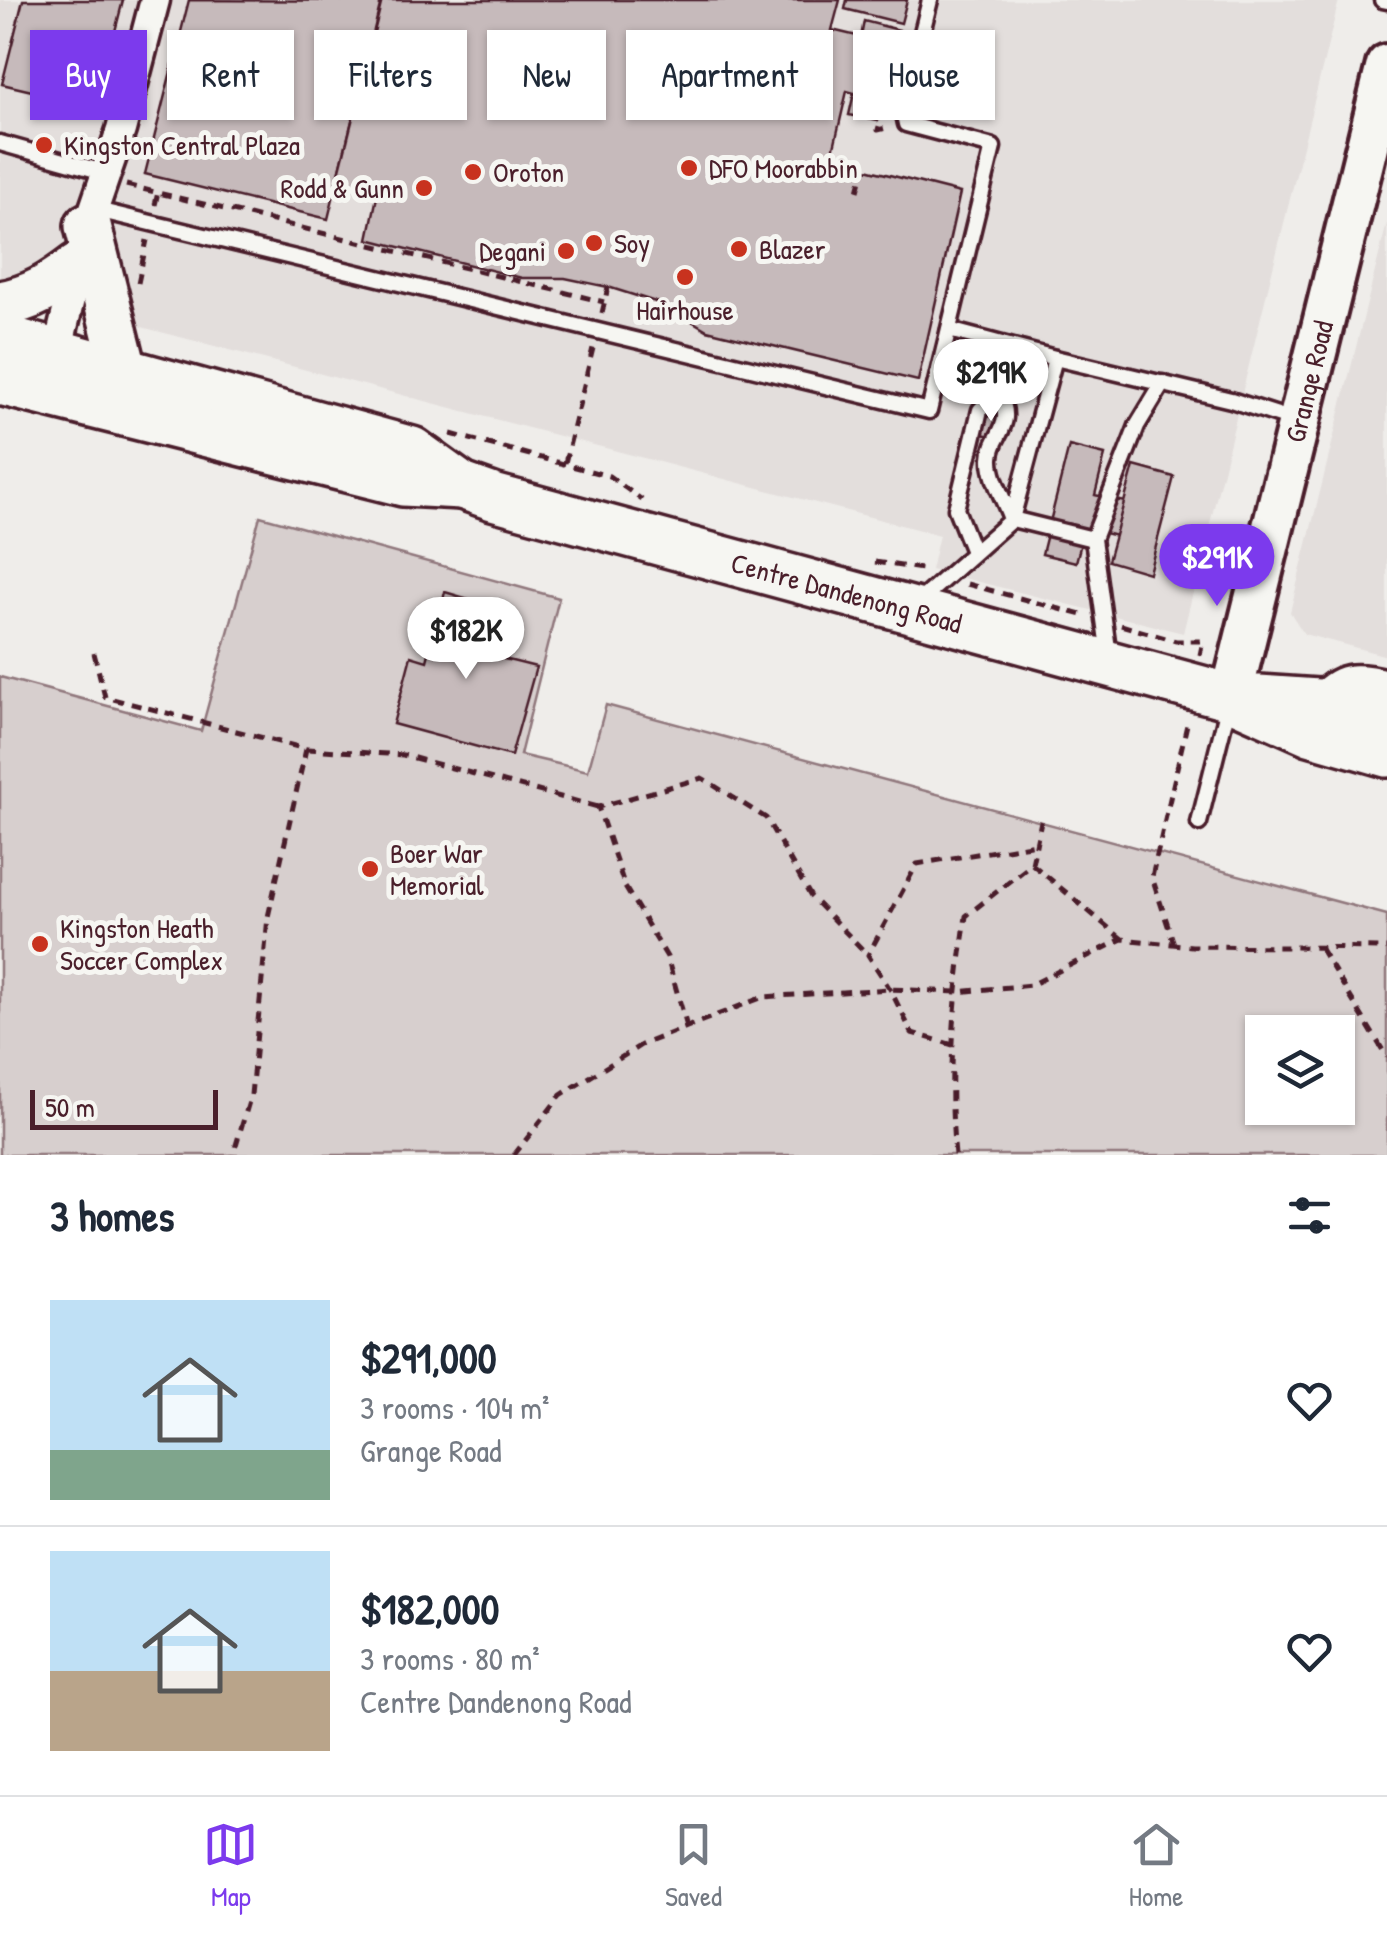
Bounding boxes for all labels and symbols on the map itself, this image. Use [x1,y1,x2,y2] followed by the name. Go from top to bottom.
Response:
[64,126,300,164] place label: Kingston Central Plaza
[33,134,55,156] marker: Kingston Central Plaza
[709,149,858,187] place label: DFO Moorabbin
[493,153,564,191] place label: Oroton
[678,157,700,179] marker: DFO Moorabbin
[462,161,484,183] marker: Oroton
[280,169,404,207] place label: Rodd & Gunn
[413,177,435,199] marker: Rodd & Gunn
[614,224,650,262] place label: Soy
[759,230,826,268] place label: Blazer
[479,232,546,270] place label: Degani
[583,232,605,254] marker: Soy
[728,238,750,260] marker: Blazer
[555,240,577,262] marker: Degani
[674,266,696,288] marker: Hairhouse
[636,291,734,329] place label: Hairhouse
[1276,317,1342,446] street label: Grange Road
[921,339,1061,424] pin: $219K
[1147,524,1287,609] pin: $291K
[727,543,966,642] street label: Centre Dandenong Road
[396,597,536,682] pin: $182K
[390,834,484,904] place label: Boer War Memorial
[359,858,381,880] marker: Boer War Memorial
[60,909,223,979] place label: Kingston Heath Soccer Complex
[29,933,51,955] marker: Kingston Heath Soccer Complex
[30,1085,218,1130] scale bar

